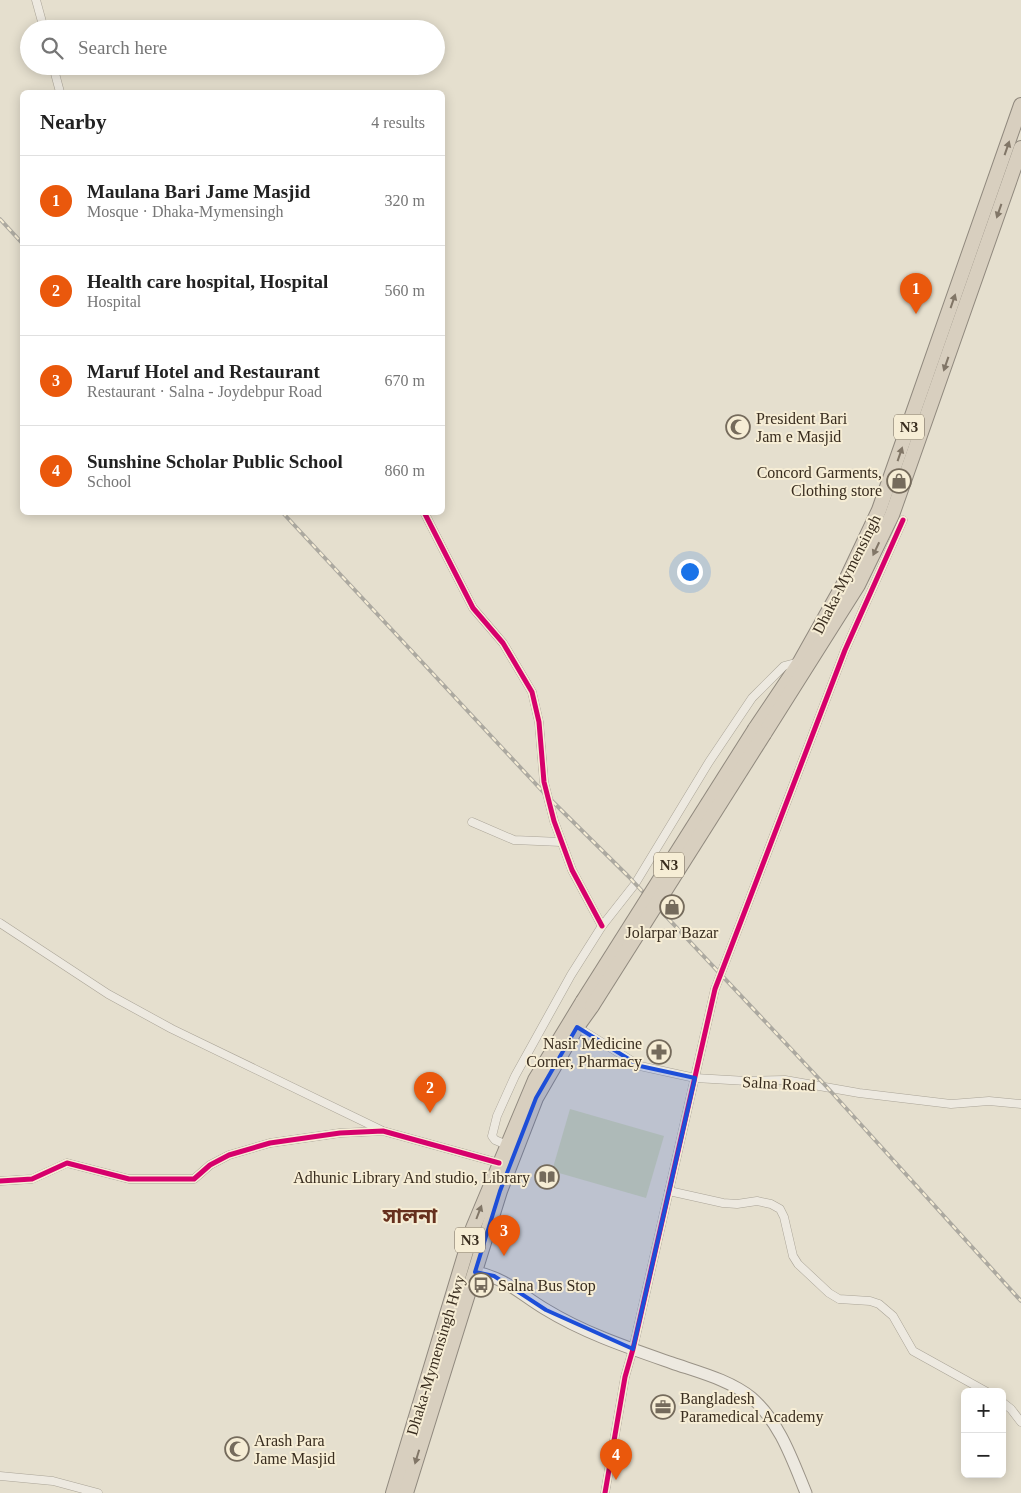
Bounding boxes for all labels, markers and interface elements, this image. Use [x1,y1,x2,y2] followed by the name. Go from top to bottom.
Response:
[20,20,445,75] search box
[38,34,66,62] icon: search
[78,37,167,58] text: Search here
[40,110,107,134] text: Nearby
[371,114,425,131] text: 4 results
[1004,140,1011,155] one-way arrow
[87,181,310,202] text: Maulana Bari Jame Masjid
[52,192,60,209] text: 1
[385,192,425,209] text: 320 m
[87,203,283,220] text: Mosque · Dhaka-Mymensingh
[995,204,1003,219] one-way arrow
[87,271,328,292] text: Health care hospital, Hospital
[900,273,932,314] pin: 1
[52,282,60,299] text: 2
[385,282,425,299] text: 560 m
[87,293,141,310] text: Hospital
[949,293,957,308] one-way arrow
[941,357,949,372] one-way arrow
[87,361,320,382] text: Maruf Hotel and Restaurant
[52,372,60,389] text: 3
[385,372,425,389] text: 670 m
[87,383,322,400] text: Restaurant · Salna - Joydebpur Road
[756,410,848,446] place label: President Bari Jam e Masjid
[725,414,751,440] mosque icon: President Bari Jam e Masjid
[894,414,924,440] road number: N3
[897,447,904,462] one-way arrow
[87,451,343,472] text: Sunshine Scholar Public School
[52,462,60,479] text: 4
[385,462,425,479] text: 860 m
[757,464,882,500] place label: Concord Garments, Clothing store
[886,468,912,494] shop icon: Concord Garments, Clothing store
[87,473,131,490] text: School
[809,512,885,637] street label: Dhaka-Mymensingh
[872,542,880,556] one-way arrow
[677,559,703,585] your location
[654,852,684,878] road number: N3
[659,894,685,920] shop icon: Jolarpar Bazar
[626,924,719,942] place label: Jolarpar Bazar
[526,1035,642,1071] place label: Nasir Medicine Corner, Pharmacy
[646,1039,672,1065] pharmacy icon: Nasir Medicine Corner, Pharmacy
[414,1072,446,1113] pin: 2
[742,1073,816,1094] street label: Salna Road
[534,1164,560,1190] library icon: Adhunic Library And studio, Library
[293,1169,530,1187] place label: Adhunic Library And studio, Library
[382,1204,438,1228] district label: সালনা
[476,1205,484,1219] one-way arrow
[488,1215,520,1256] pin: 3
[455,1228,485,1252] road number: N3
[468,1272,494,1298] bus stop icon: Salna Bus Stop
[403,1273,469,1438] street label: Dhaka-Mymensingh Hwy
[498,1277,596,1295] place label: Salna Bus Stop
[961,1388,1006,1478] map controls
[961,1388,1006,1433] button: +
[680,1390,824,1426] place label: Bangladesh Paramedical Academy
[650,1394,676,1420] office icon: Bangladesh Paramedical Academy
[254,1432,335,1468] place label: Arash Para Jame Masjid
[961,1433,1006,1478] button: −
[224,1436,250,1462] mosque icon: Arash Para Jame Masjid
[600,1439,632,1480] pin: 4
[413,1450,421,1465] one-way arrow

